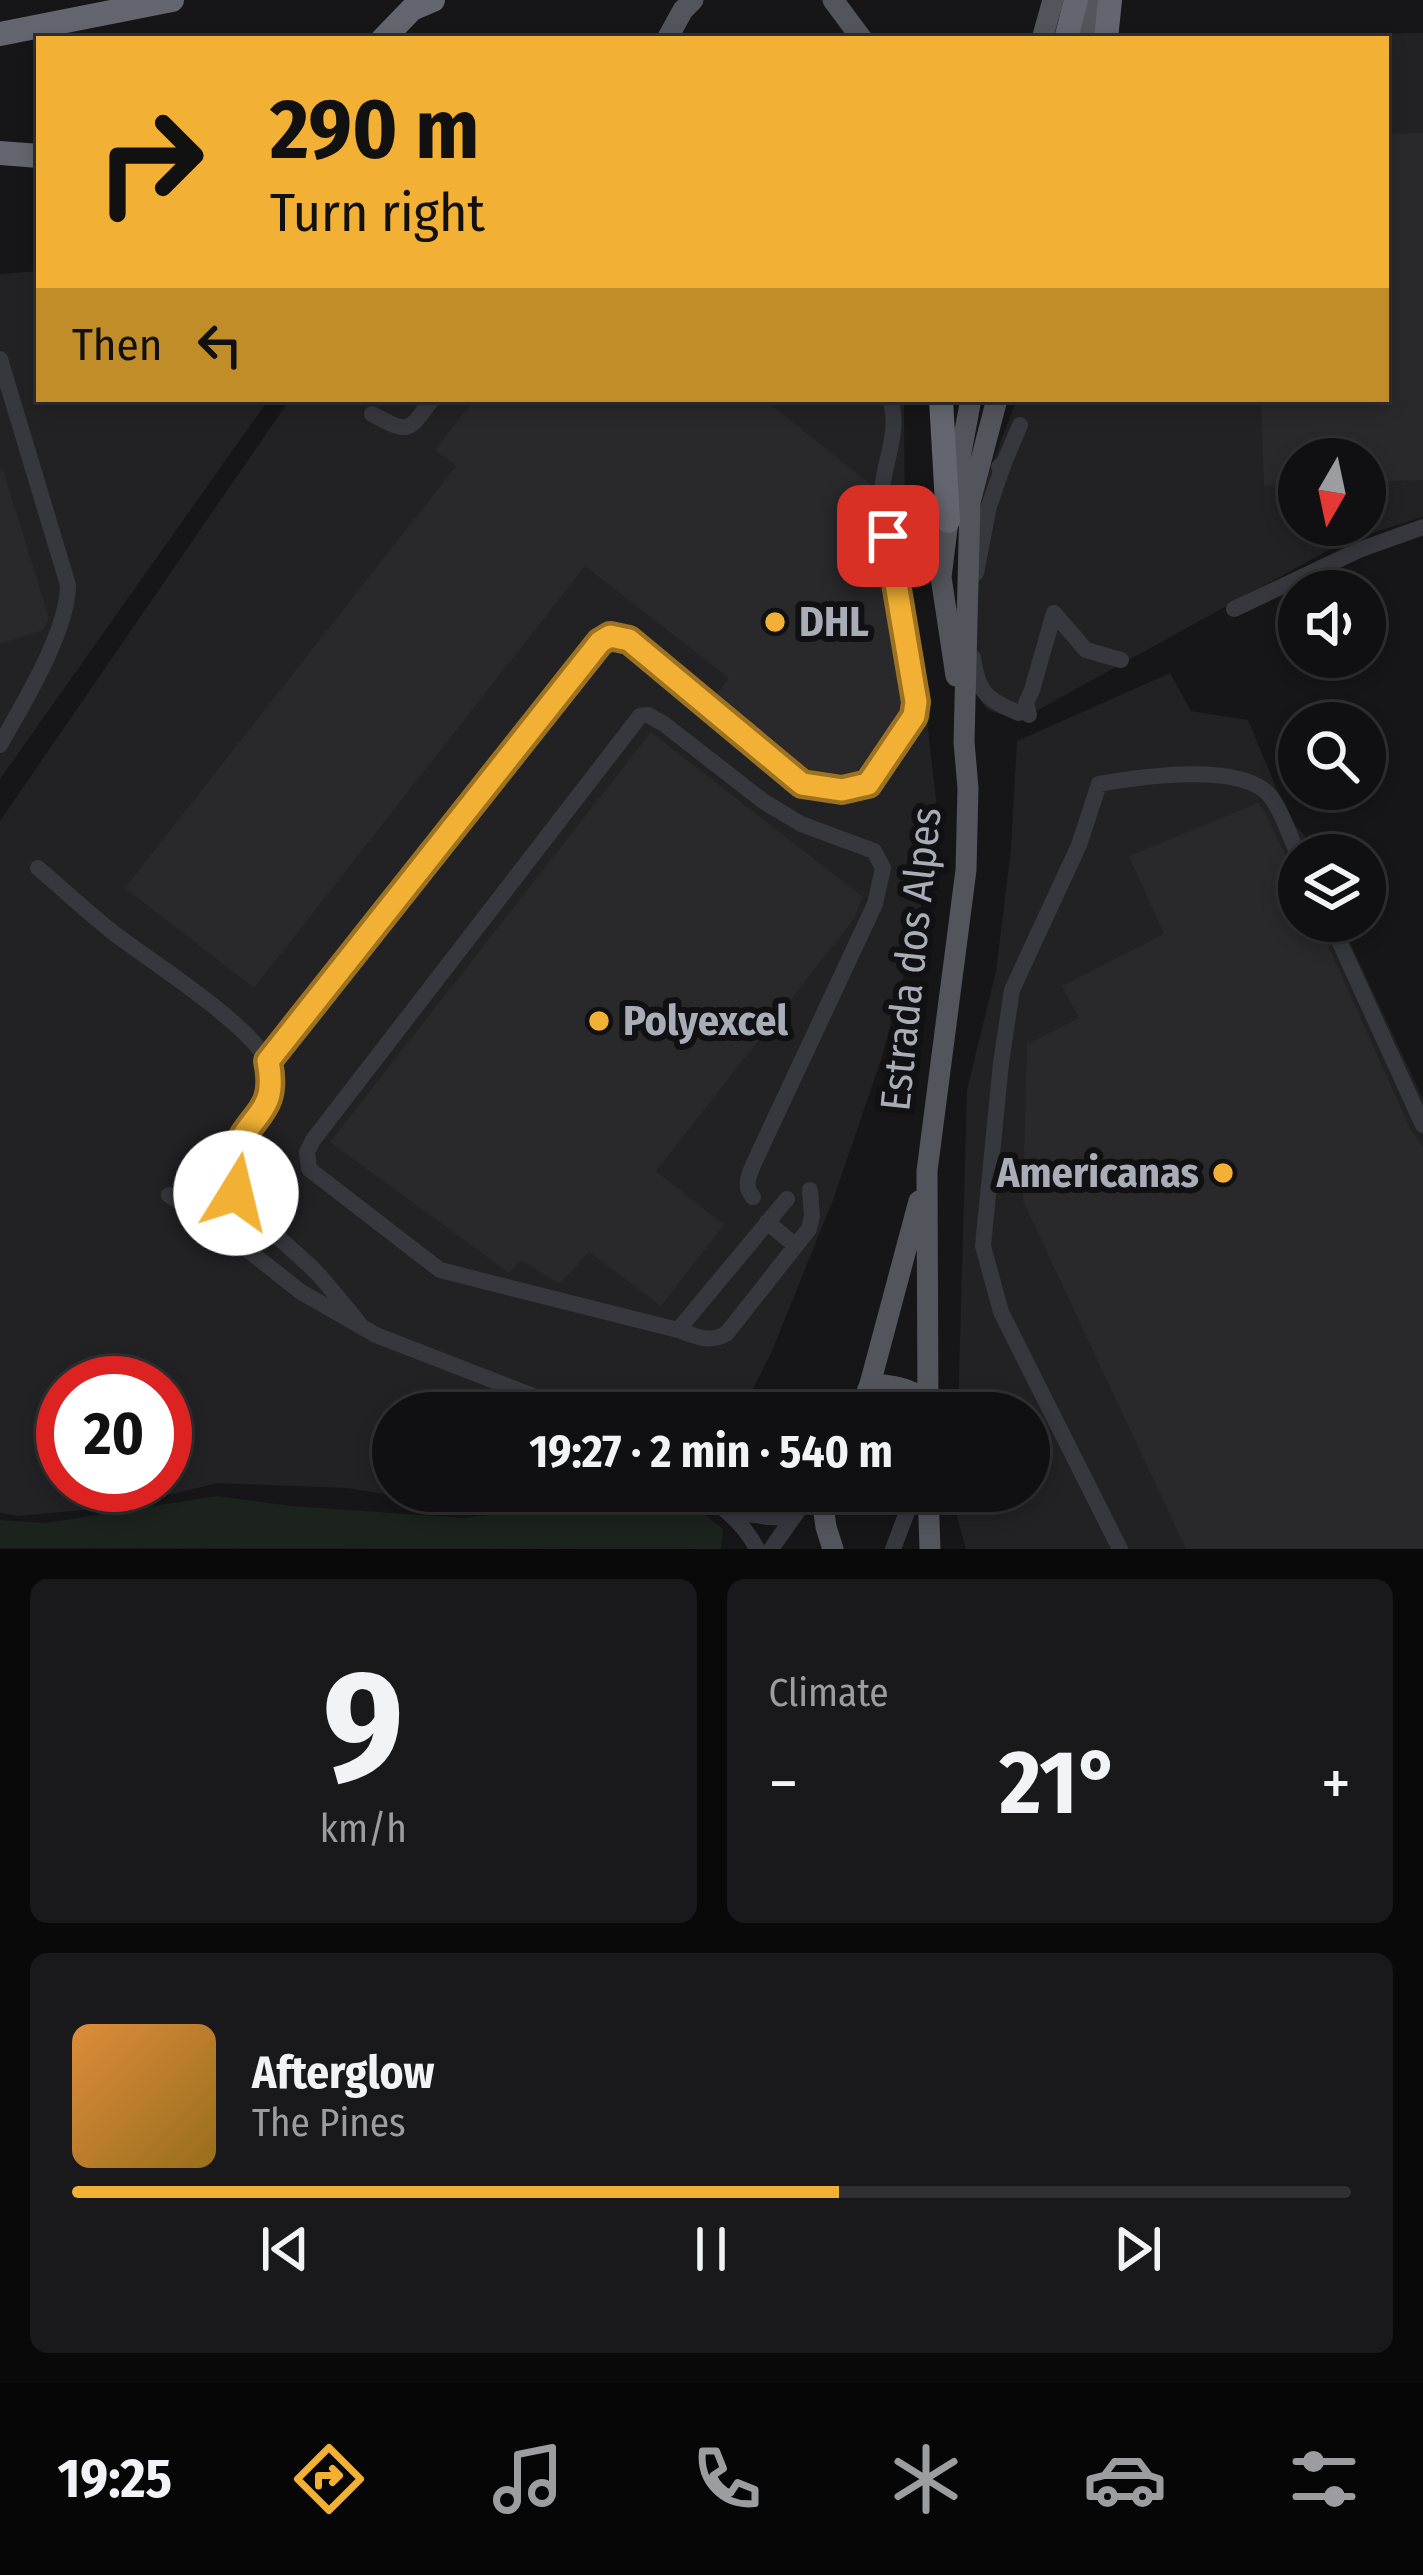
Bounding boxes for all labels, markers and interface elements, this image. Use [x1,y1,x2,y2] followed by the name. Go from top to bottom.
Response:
[270,79,479,180] text: 290 m
[72,84,228,240] icon: right
[270,181,485,245] text: Turn right
[187,312,253,378] icon: left
[72,318,163,372] text: Then
[1278,438,1386,546] north arrow
[1278,438,1386,942] map controls
[837,485,939,587] pin
[855,503,921,569] icon: arrive
[1278,570,1386,678] button: sound
[799,597,869,647] place label: DHL
[762,609,788,635] marker: DHL
[1278,702,1386,810] button: search
[870,805,952,1113] street label: Estrada dos Alpes
[1278,834,1386,942] button: layers
[623,996,788,1046] place label: Polyexcel
[586,1008,612,1034] marker: Polyexcel
[173,1130,299,1256] position arrow
[996,1148,1199,1198] place label: Americanas
[1210,1160,1236,1186] marker: Americanas
[36,1356,192,1512] speed limit sign: 20
[529,1425,893,1479] text: 19:27 · 2 min · 540 m
[323,1634,404,1821] text: 9
[769,1670,889,1716] text: Climate
[999,1729,1120,1837] text: 21°
[769,1744,798,1823] text: −
[1321,1744,1351,1823] text: +
[320,1806,407,1852] text: km/h
[252,2046,434,2100] text: Afterglow
[252,2100,406,2146] text: The Pines
[252,2216,318,2282] icon: previous
[678,2216,744,2282] icon: pause
[1105,2216,1171,2282] icon: next
[287,2437,371,2521] icon: directions
[486,2437,570,2521] icon: music
[685,2437,769,2521] icon: phone
[884,2437,968,2521] icon: climate
[1083,2437,1167,2521] icon: car
[1282,2437,1366,2521] icon: filters
[57,2447,172,2511] text: 19:25

